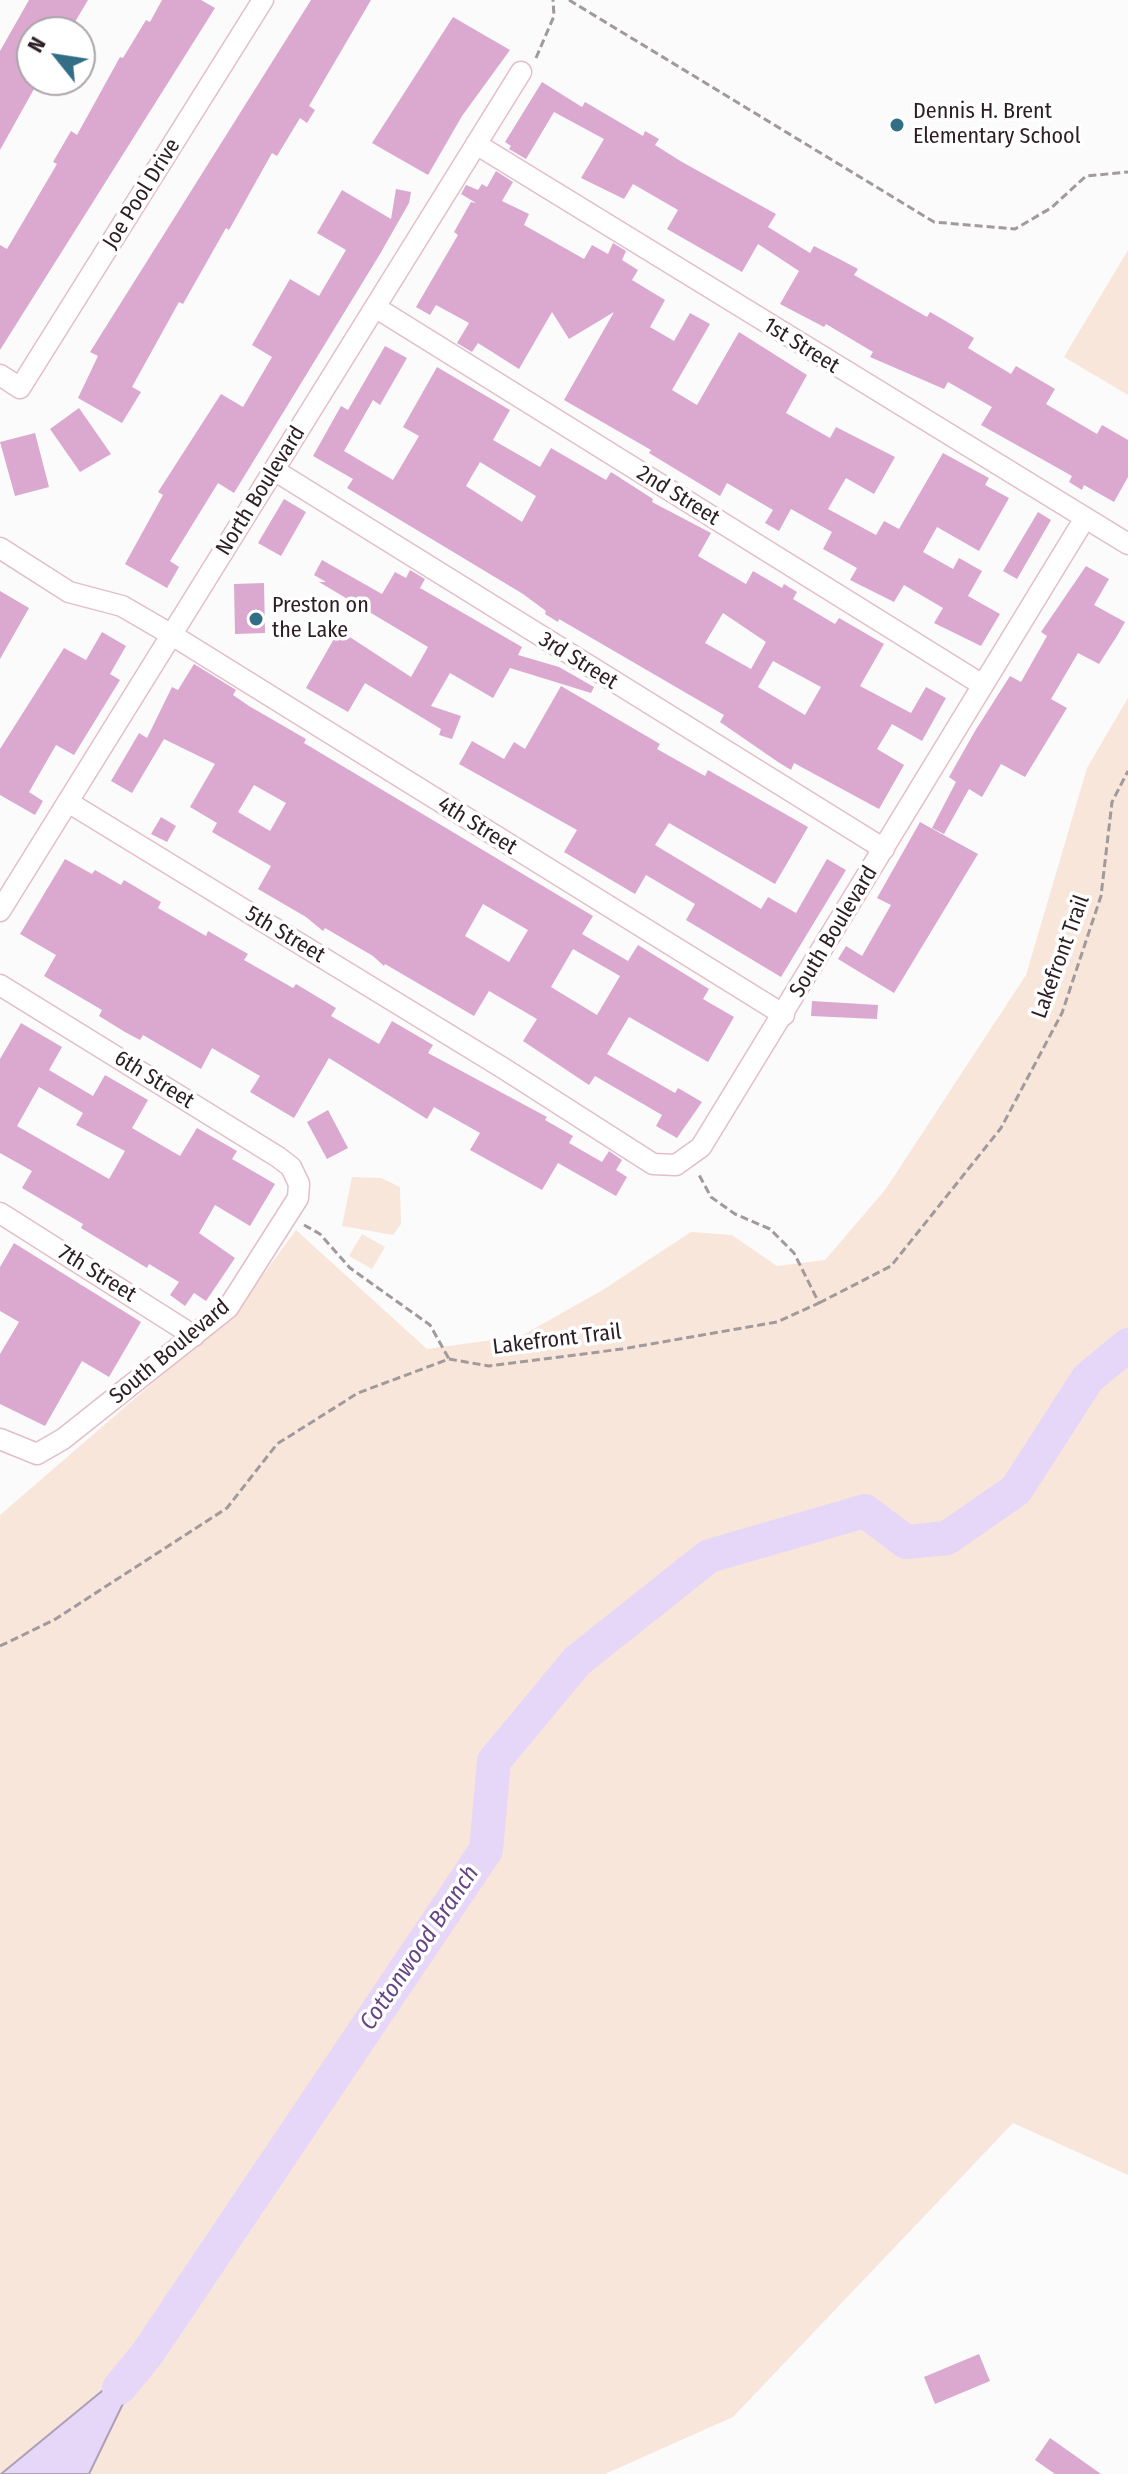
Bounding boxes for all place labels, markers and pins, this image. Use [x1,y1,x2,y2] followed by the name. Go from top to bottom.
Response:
[913,99,1080,150] place label: Dennis H. Brent Elementary School
[888,116,906,134] marker: Dennis H. Brent Elementary School
[272,593,369,644] place label: Preston on the Lake
[247,610,265,628] marker: Preston on the Lake

